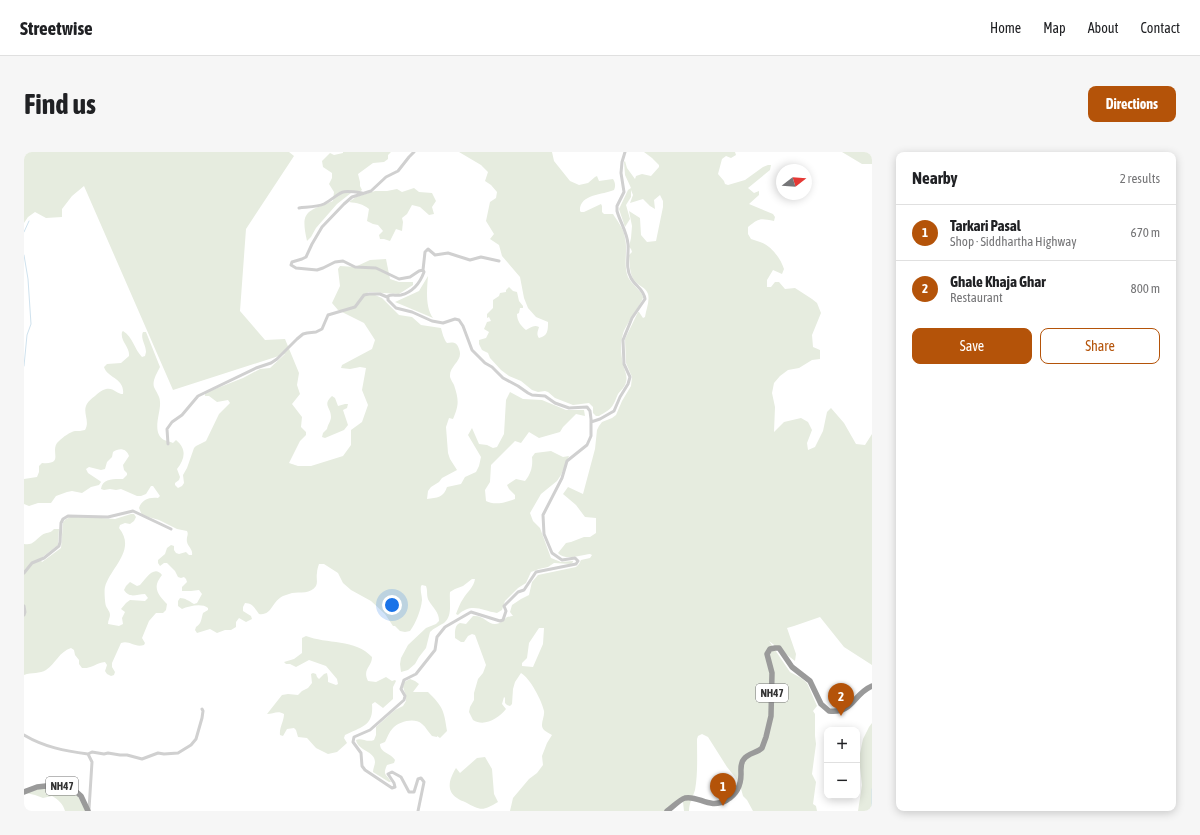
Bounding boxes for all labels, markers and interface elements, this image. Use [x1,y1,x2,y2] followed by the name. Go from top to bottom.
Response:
[20,17,93,39] text: Streetwise
[990,20,1021,36] text: Home
[1043,20,1066,36] text: Map
[1088,20,1119,36] text: About
[1141,20,1180,36] text: Contact
[1088,86,1176,122] button: Directions
[24,88,96,120] text: Find us
[776,164,812,200] north arrow
[912,168,958,188] text: Nearby
[1120,171,1160,186] text: 2 results
[950,217,1021,234] text: Tarkari Pasal
[922,225,928,240] text: 1
[1131,225,1160,240] text: 670 m
[950,234,1077,249] text: Shop · Siddhartha Highway
[950,273,1046,290] text: Ghale Khaja Ghar
[922,281,928,296] text: 2
[1131,281,1160,296] text: 800 m
[950,290,1003,305] text: Restaurant
[912,328,1032,364] button: Save
[1040,328,1160,364] button: Share
[382,595,402,615] your location
[828,683,854,716] pin: 2
[756,684,788,702] road number: NH47
[824,727,860,799] map controls
[824,727,860,763] button: +
[824,763,860,799] button: −
[710,773,736,806] pin: 1
[46,777,78,795] road number: NH47

